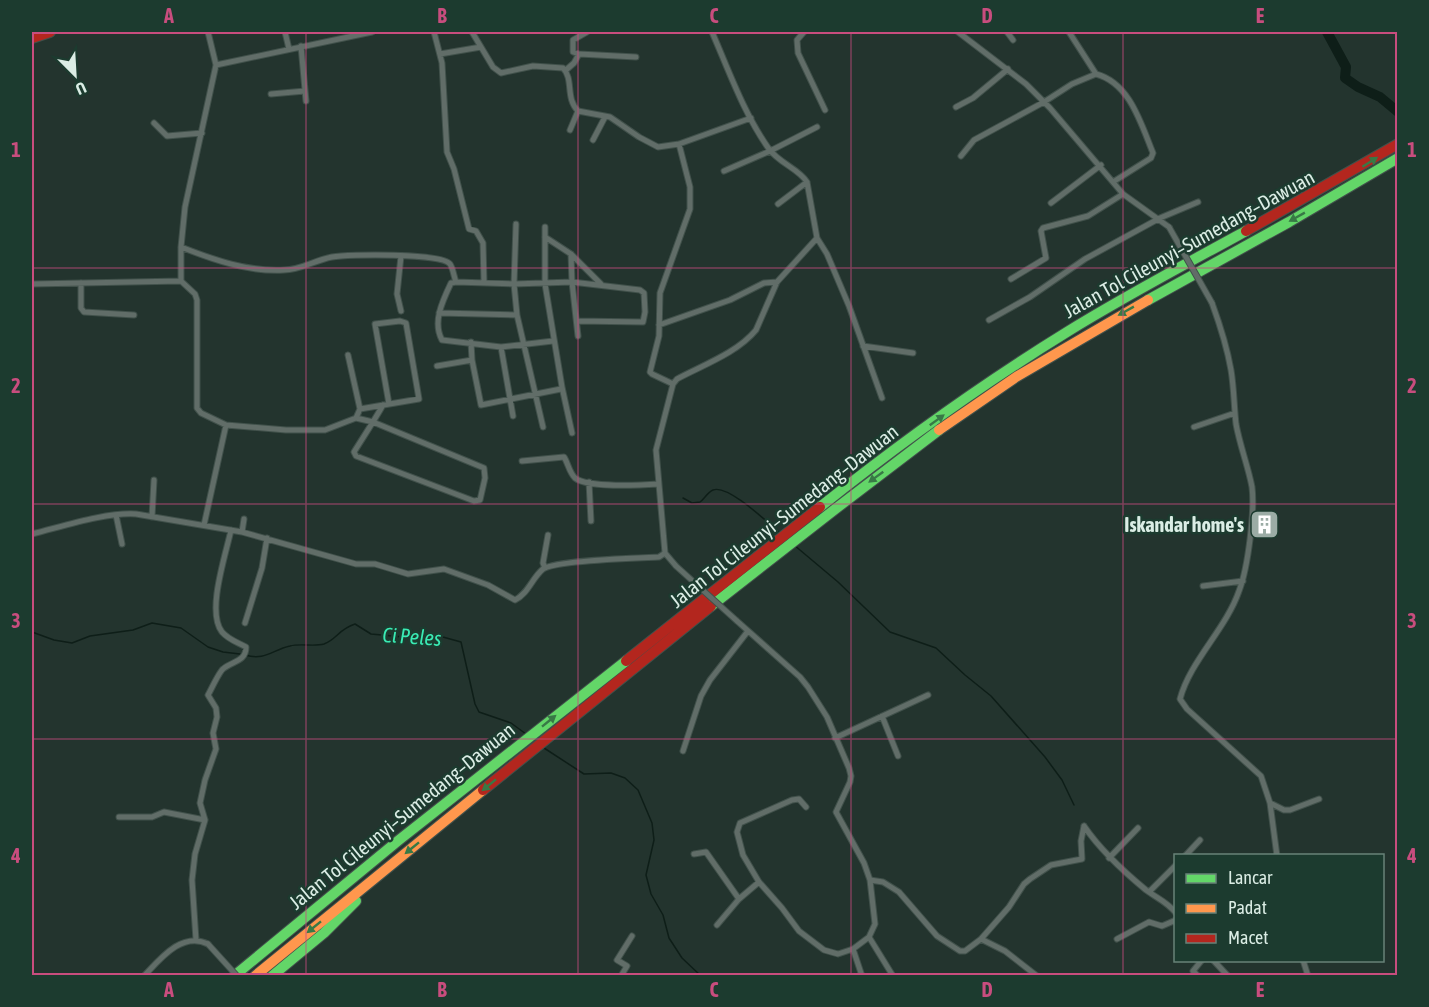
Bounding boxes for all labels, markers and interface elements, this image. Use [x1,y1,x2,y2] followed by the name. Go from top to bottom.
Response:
[163,4,174,27] text: A
[437,4,447,27] text: B
[710,4,719,27] text: C
[981,4,993,27] text: D
[1256,4,1265,27] text: E
[45,45,105,105] north arrow
[73,79,89,99] text: U
[11,138,21,161] text: 1
[1407,138,1417,161] text: 1
[1362,156,1378,167] one-way arrow
[1059,165,1318,322] street label: Jalan Tol Cileunyi–Sumedang–Dawuan
[1288,212,1305,222] one-way arrow
[1117,306,1134,316] one-way arrow
[11,374,21,397] text: 2
[1407,374,1417,397] text: 2
[929,414,945,426] one-way arrow
[665,419,902,612] street label: Jalan Tol Cileunyi–Sumedang–Dawuan
[869,471,884,483] one-way arrow
[1249,509,1281,541] building icon: Iskandar home's
[1124,513,1244,536] place label: Iskandar home's
[11,609,21,632] text: 3
[1407,609,1417,632] text: 3
[382,622,442,650] water label: Ci Peles
[541,715,557,728] one-way arrow
[284,718,519,914] street label: Jalan Tol Cileunyi–Sumedang–Dawuan
[481,778,497,791] one-way arrow
[404,841,419,854] one-way arrow
[10,844,21,867] text: 4
[1406,844,1417,867] text: 4
[1174,854,1384,962] legend
[1228,867,1273,888] text: Lancar
[1228,897,1267,918] text: Padat
[306,921,322,934] one-way arrow
[1228,927,1268,948] text: Macet
[163,978,174,1001] text: A
[437,978,447,1001] text: B
[710,978,719,1001] text: C
[981,978,993,1001] text: D
[1256,978,1265,1001] text: E

